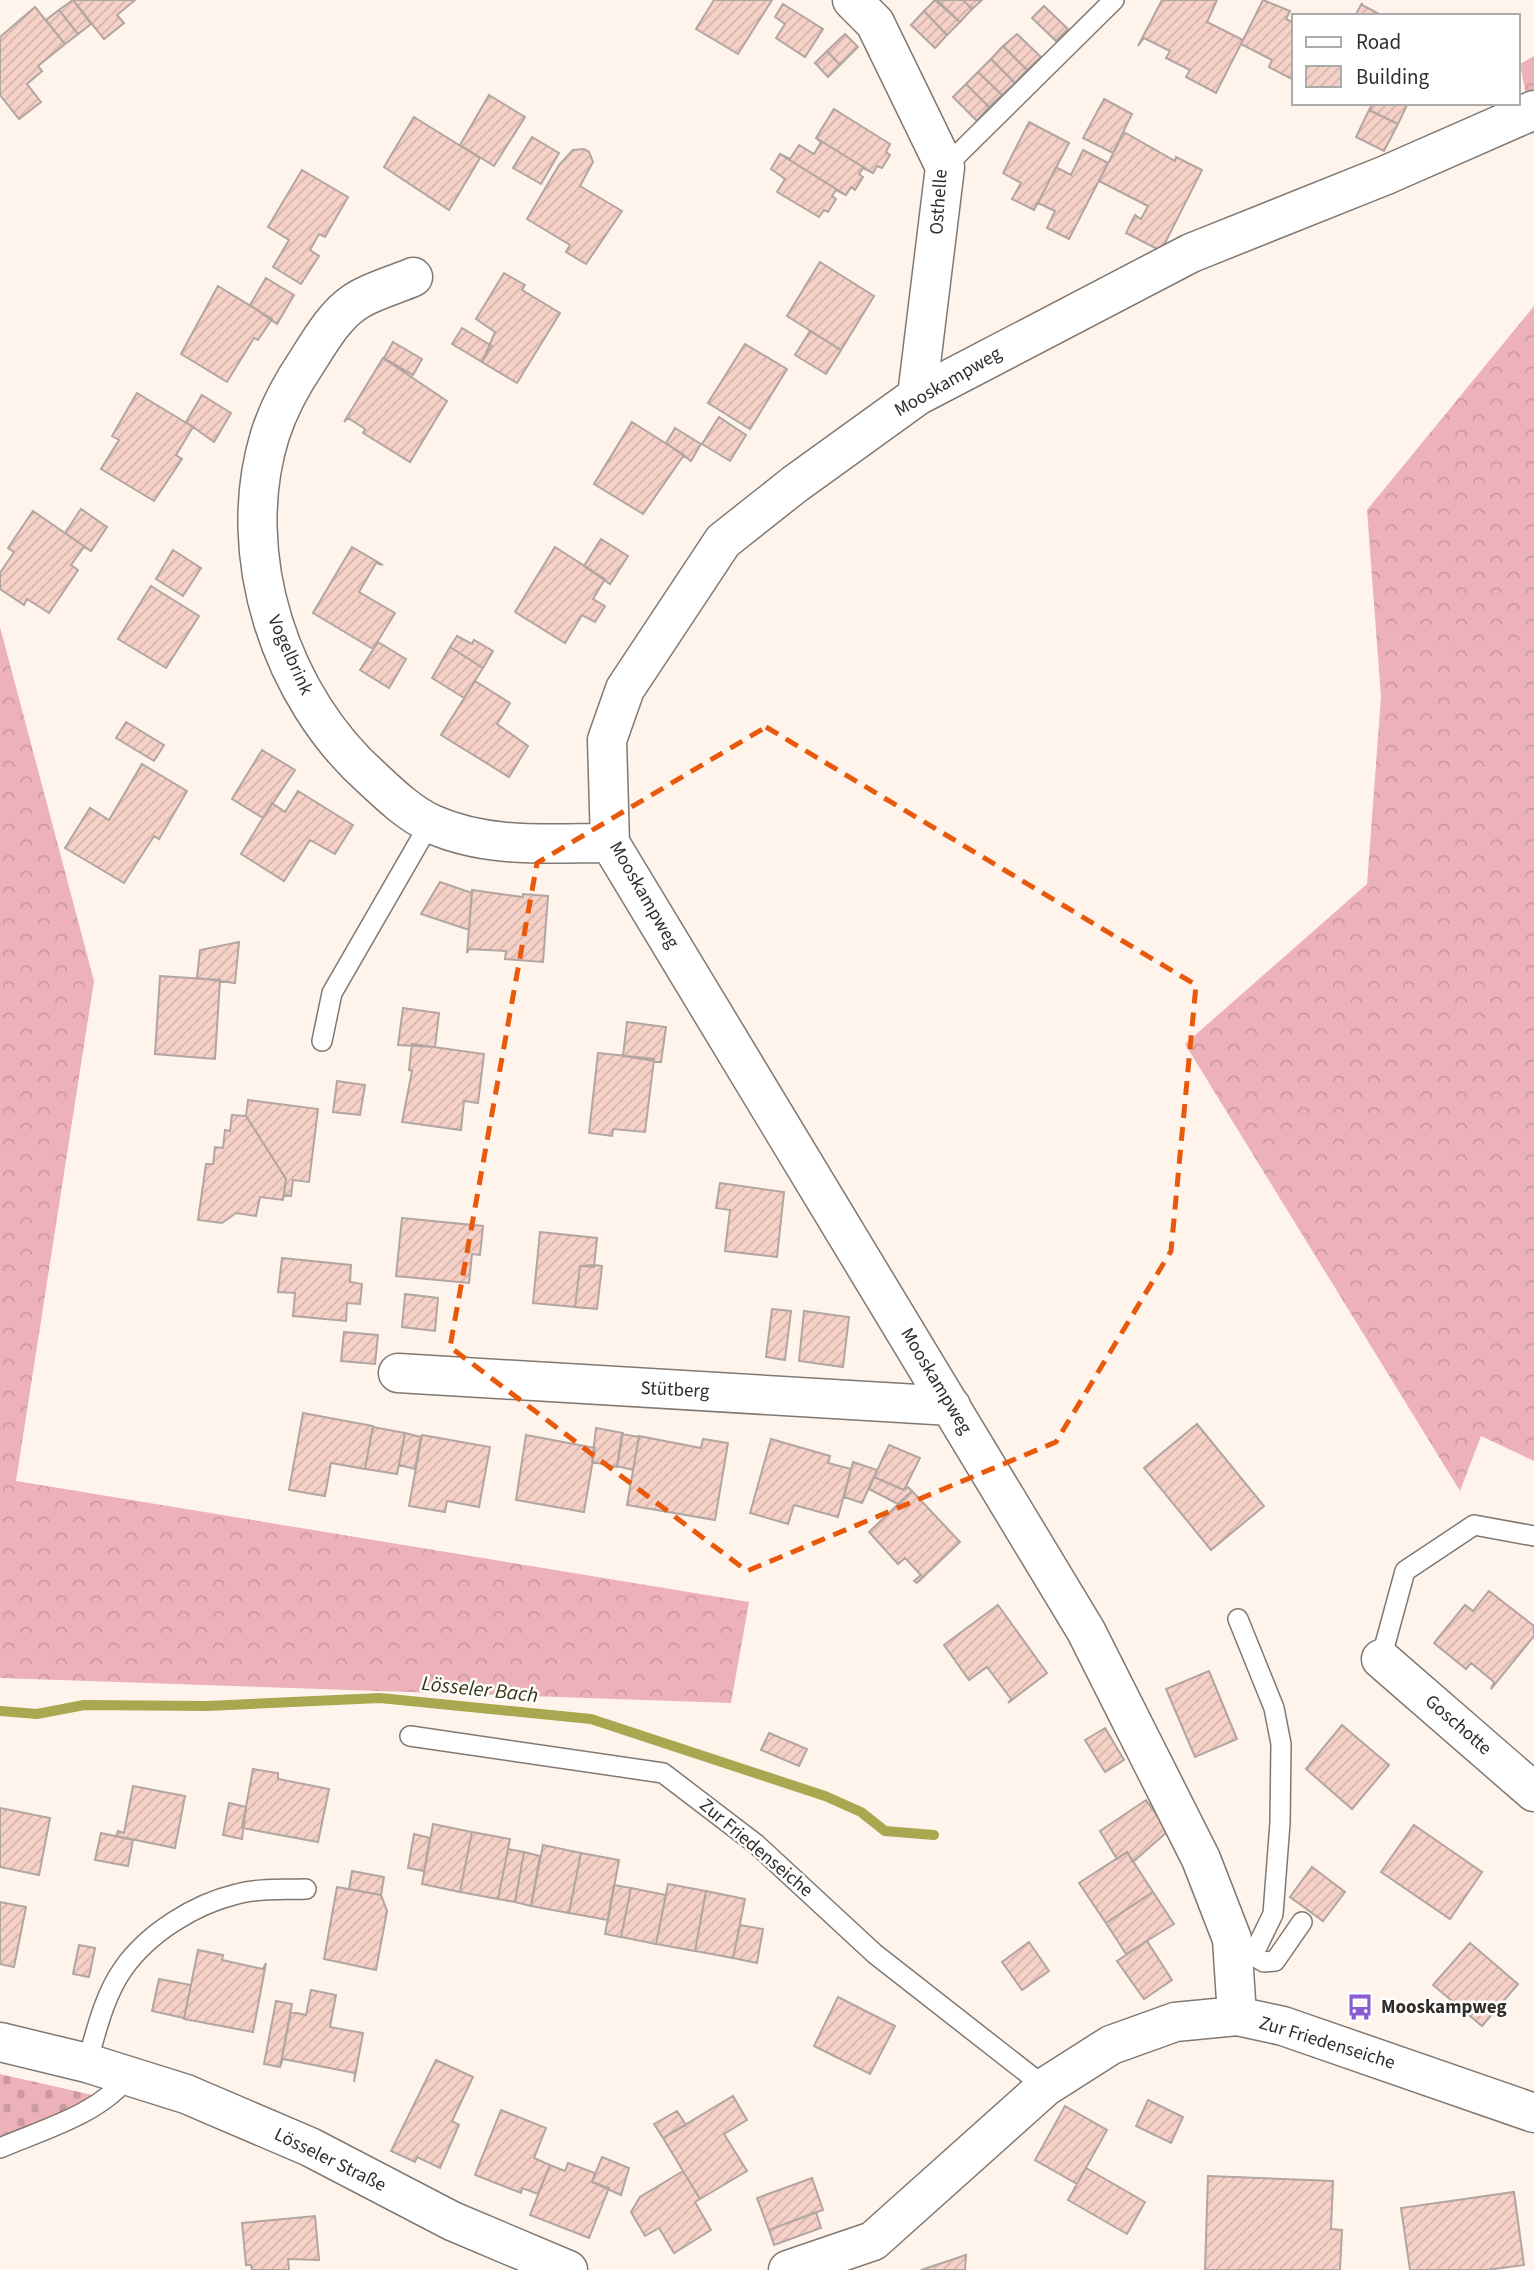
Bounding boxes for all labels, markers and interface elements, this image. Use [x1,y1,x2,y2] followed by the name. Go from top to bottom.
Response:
[1292,14,1520,105] legend
[1356,27,1401,57] text: Road
[1356,62,1430,92] text: Building
[923,168,955,236] street label: Osthelle
[889,340,1007,424] street label: Mooskampweg
[260,611,320,700] street label: Vogelbrink
[602,836,686,954] street label: Mooskampweg
[894,1323,979,1440] street label: Mooskampweg
[640,1375,710,1405] street label: Stütberg
[420,1668,540,1710] water label: Lösseler Bach
[1419,1688,1497,1762] street label: Goschotte
[693,1792,819,1904] street label: Zur Friedenseiche
[1345,1992,1375,2022] bus stop icon: Mooskampweg
[1381,1994,1507,2021] place label: Mooskampweg
[1256,2009,1398,2077] street label: Zur Friedenseiche
[269,2121,391,2199] street label: Lösseler Straße

